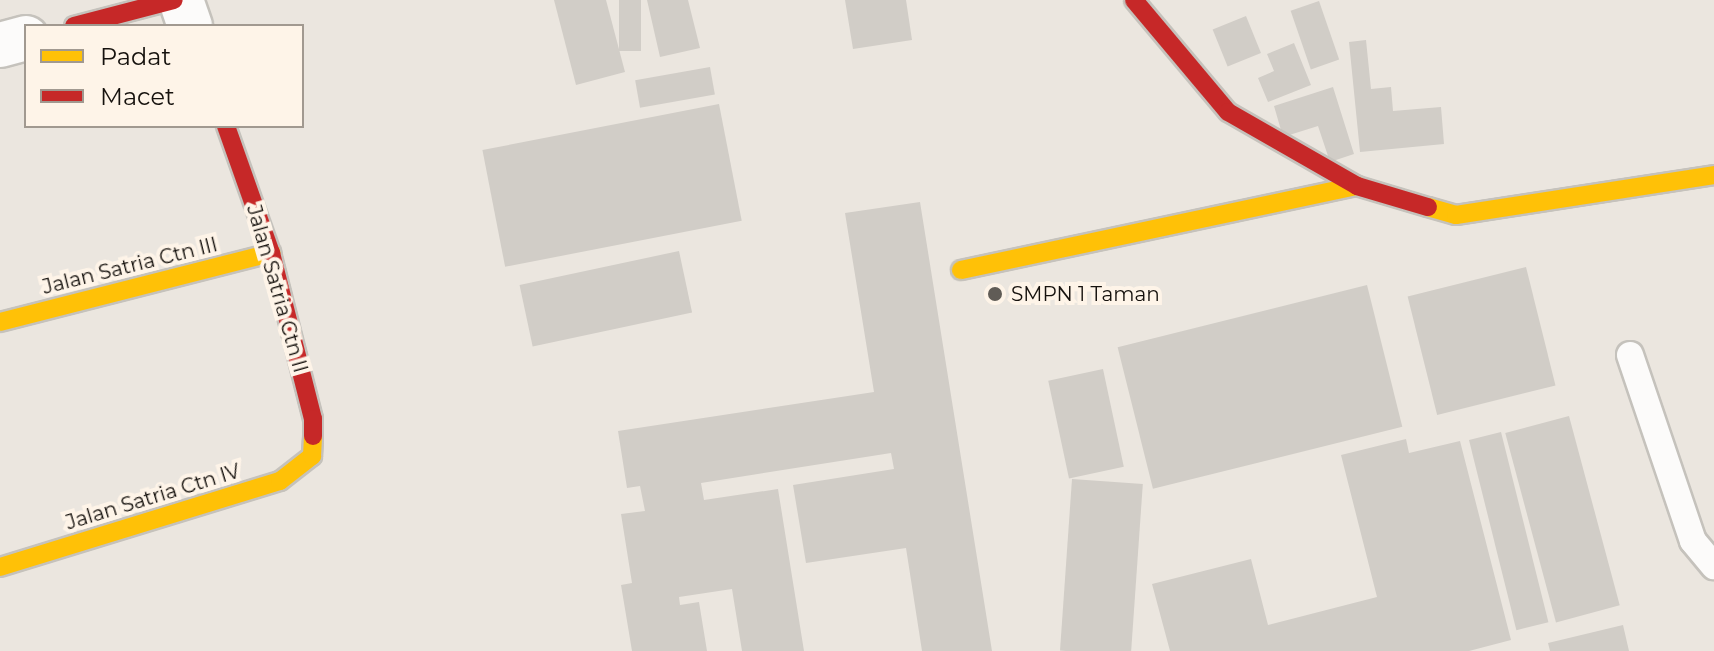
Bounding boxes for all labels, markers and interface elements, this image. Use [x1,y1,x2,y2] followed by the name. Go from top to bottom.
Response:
[24,24,304,128] legend
[100,42,171,71] text: Padat
[100,82,175,111] text: Macet
[242,202,312,376] street label: Jalan Satria Ctn II
[40,233,220,299] street label: Jalan Satria Ctn III
[1011,282,1160,306] place label: SMPN 1 Taman
[986,285,1004,303] marker: SMPN 1 Taman
[63,459,243,535] street label: Jalan Satria Ctn IV

